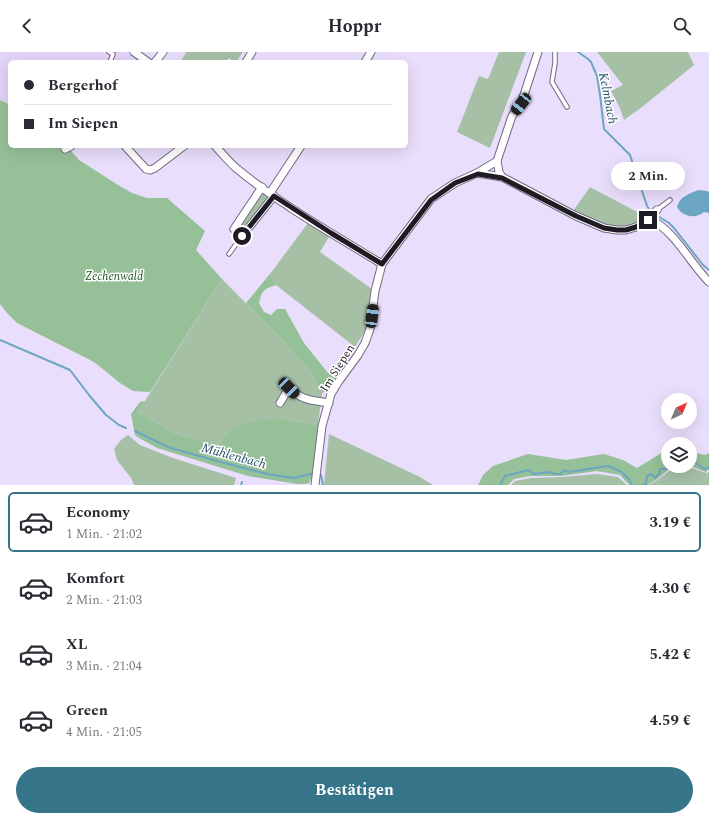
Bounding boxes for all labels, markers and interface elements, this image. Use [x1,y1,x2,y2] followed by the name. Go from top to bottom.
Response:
[328,13,381,40] text: Hoppr
[16,15,38,37] icon: back
[671,15,693,37] icon: search
[593,71,623,126] water label: Kelmbach
[48,74,117,97] text: Bergerhof
[509,91,533,117] car
[48,112,118,135] text: Im Siepen
[611,162,685,190] callout: 2 Min.
[628,166,668,186] text: 2 Min.
[639,211,657,229] route end
[233,227,251,245] route start
[85,267,143,286] park label: Zechenwald
[365,303,379,329] car
[315,340,360,396] street label: Im Siepen
[276,375,302,401] car
[661,393,697,429] north arrow
[661,393,697,473] map controls
[661,437,697,473] button: layers
[199,438,269,474] water label: Mühlenbach
[66,501,130,524] text: Economy
[18,504,54,540] icon: car
[650,511,691,534] text: 3.19 €
[66,524,142,544] text: 1 Min. · 21:02
[66,567,125,590] text: Komfort
[18,570,54,606] icon: car
[650,577,691,600] text: 4.30 €
[66,590,142,610] text: 2 Min. · 21:03
[66,633,87,656] text: XL
[18,636,54,672] icon: car
[650,643,691,666] text: 5.42 €
[66,656,142,676] text: 3 Min. · 21:04
[66,699,108,722] text: Green
[18,702,54,738] icon: car
[650,709,691,732] text: 4.59 €
[66,722,142,742] text: 4 Min. · 21:05
[16,767,693,813] button: Bestätigen

